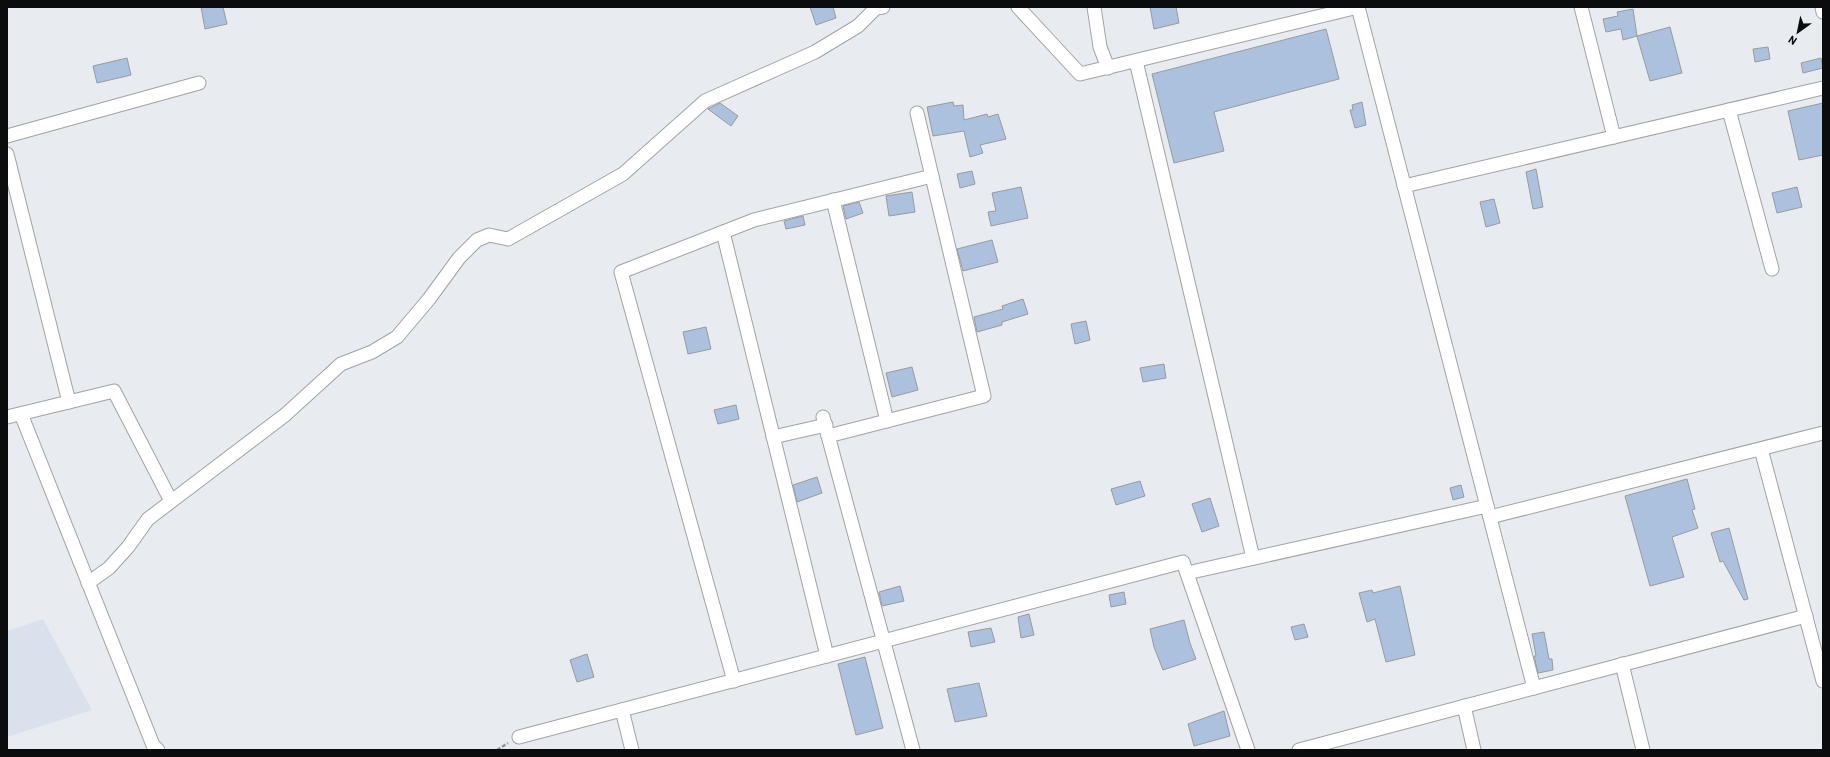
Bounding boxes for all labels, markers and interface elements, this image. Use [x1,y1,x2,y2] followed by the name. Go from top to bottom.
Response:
[1778,12,1818,52] north arrow
[1786,33,1799,48] text: N

